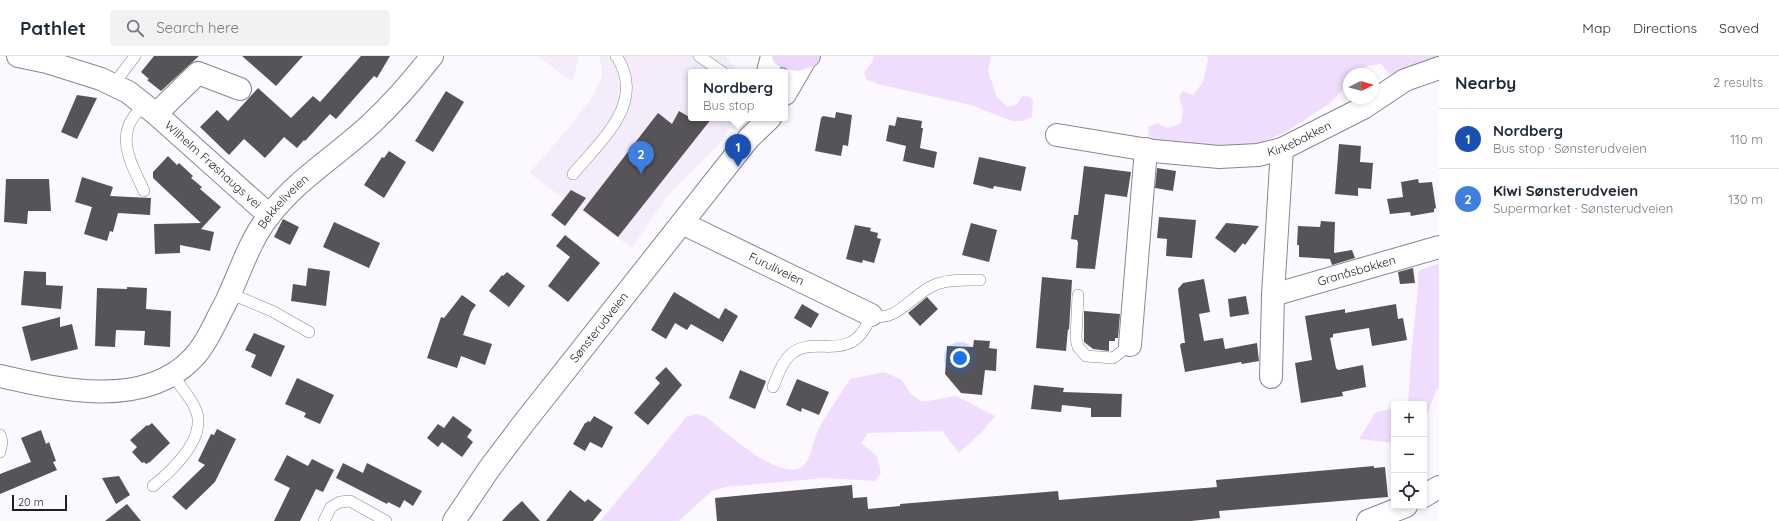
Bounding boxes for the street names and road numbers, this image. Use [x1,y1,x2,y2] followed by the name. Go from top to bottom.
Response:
[162,117,265,211] street label: Wilhelm Frøshaugs vei
[1266,117,1333,159] street label: Kirkebakken
[254,171,312,231] street label: Bekkeliveien
[747,249,807,288] street label: Furuliveien
[1316,252,1397,289] street label: Granåsbakken
[566,289,631,365] street label: Sønsterudveien

